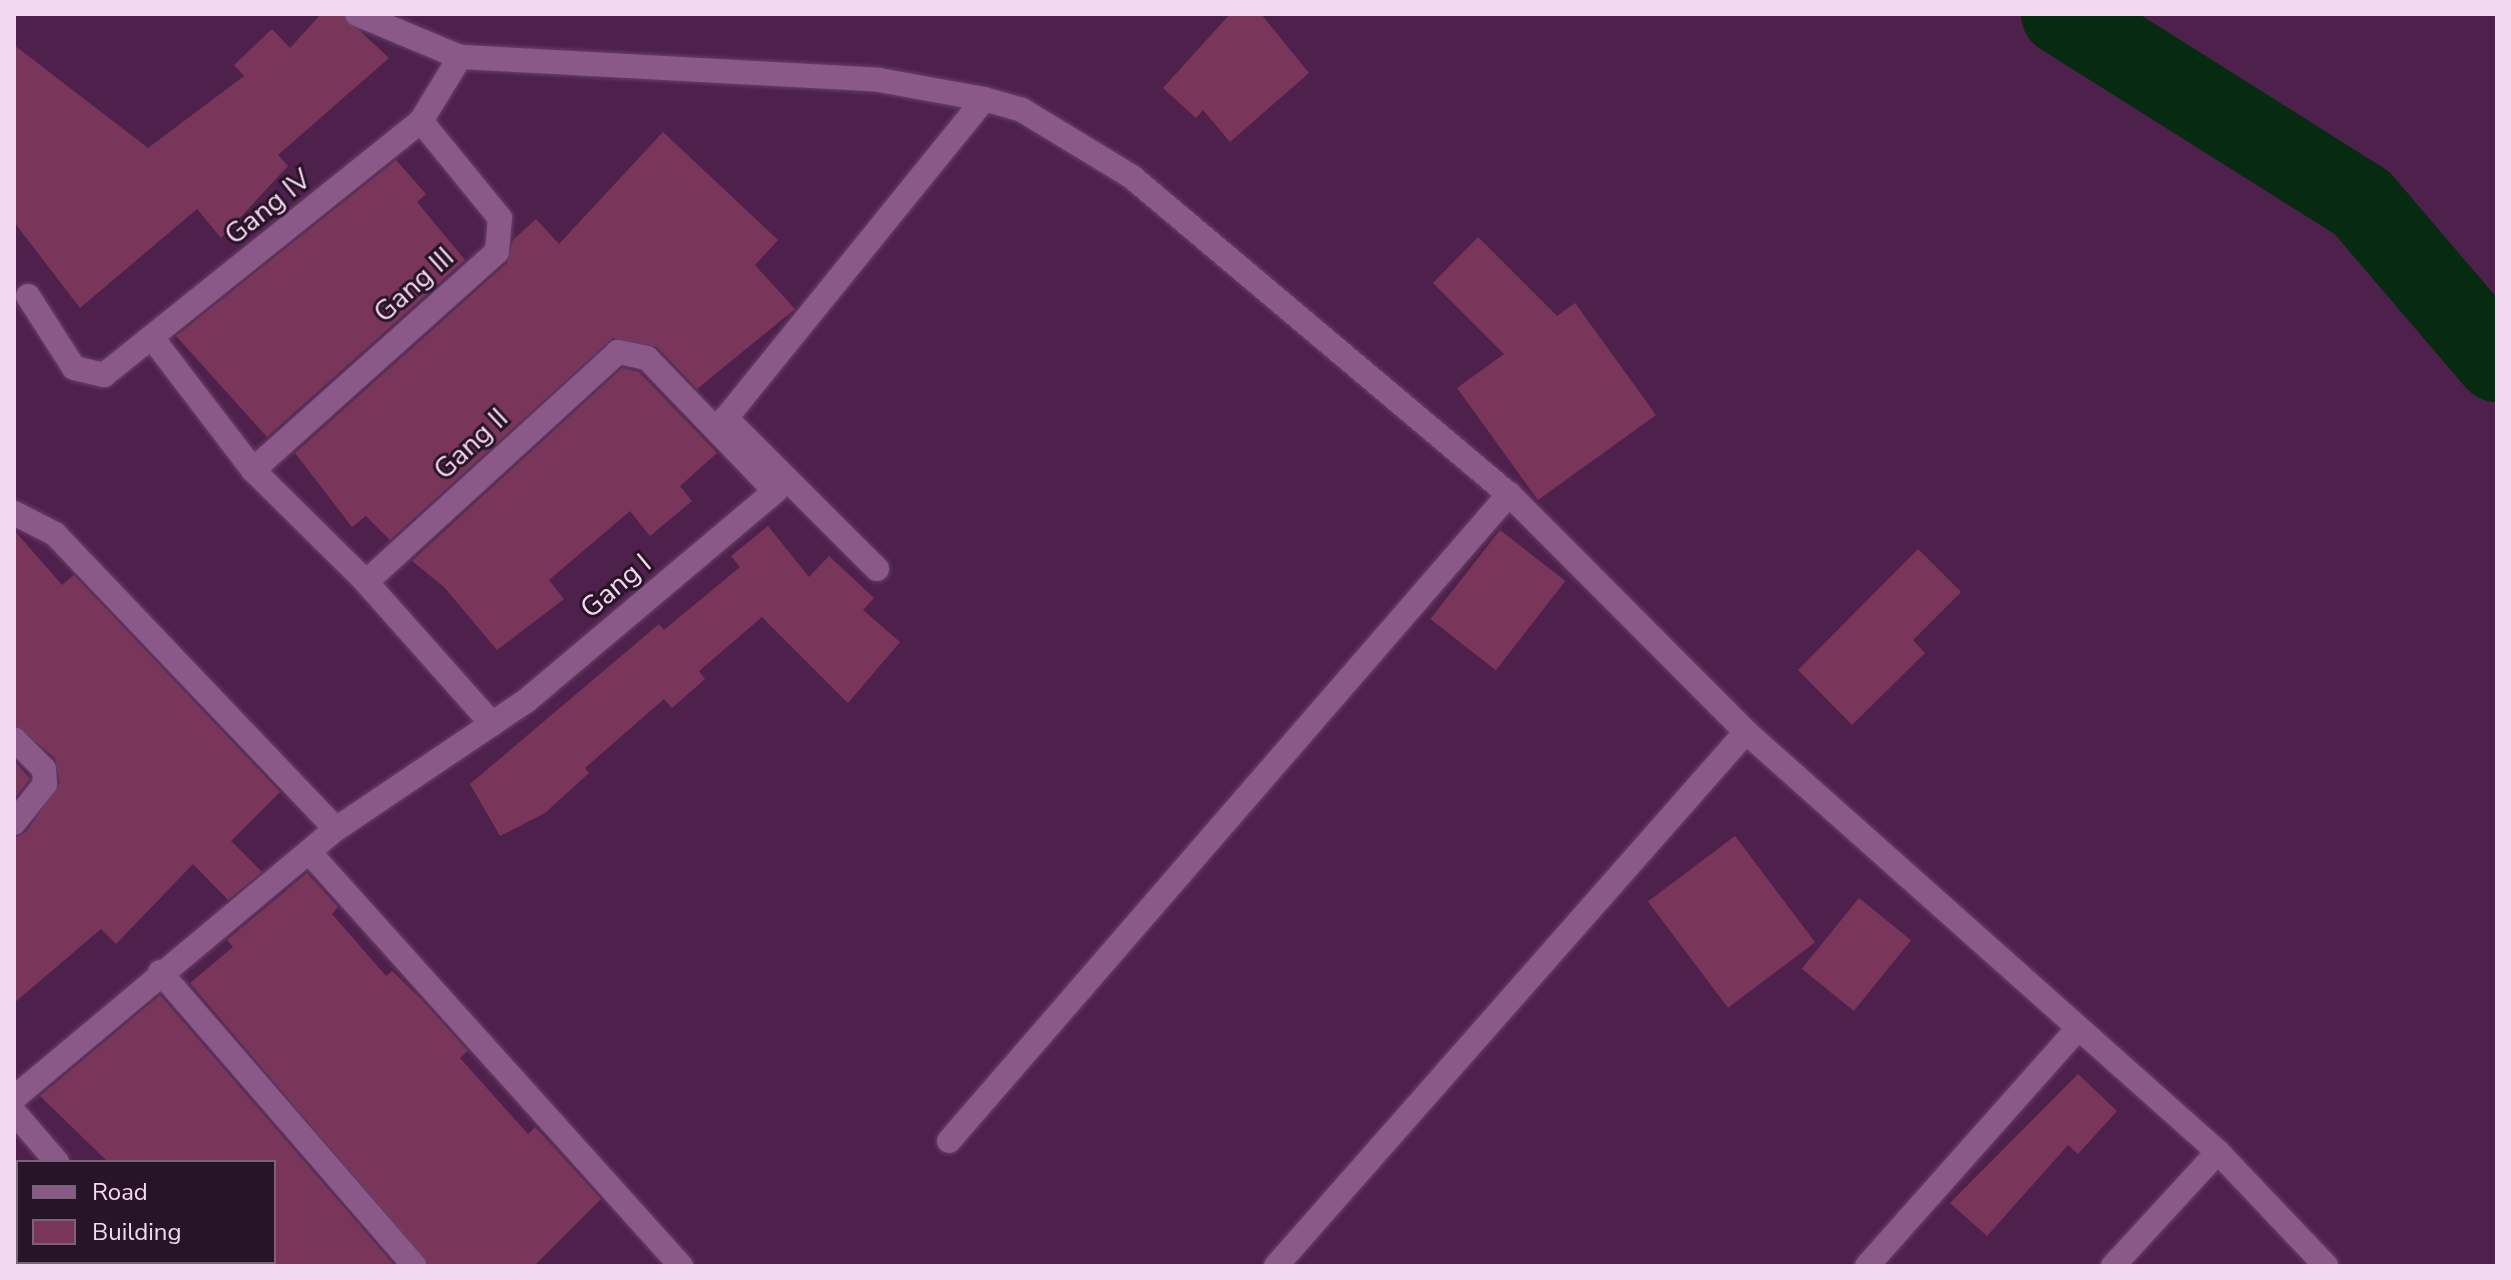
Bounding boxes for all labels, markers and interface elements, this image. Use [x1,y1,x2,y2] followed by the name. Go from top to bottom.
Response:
[218,162,318,252] street label: Gang IV
[367,240,461,330] street label: Gang III
[427,401,515,487] street label: Gang II
[574,547,658,625] street label: Gang I
[16,1160,276,1264] legend
[92,1176,148,1208] text: Road
[92,1216,182,1248] text: Building

